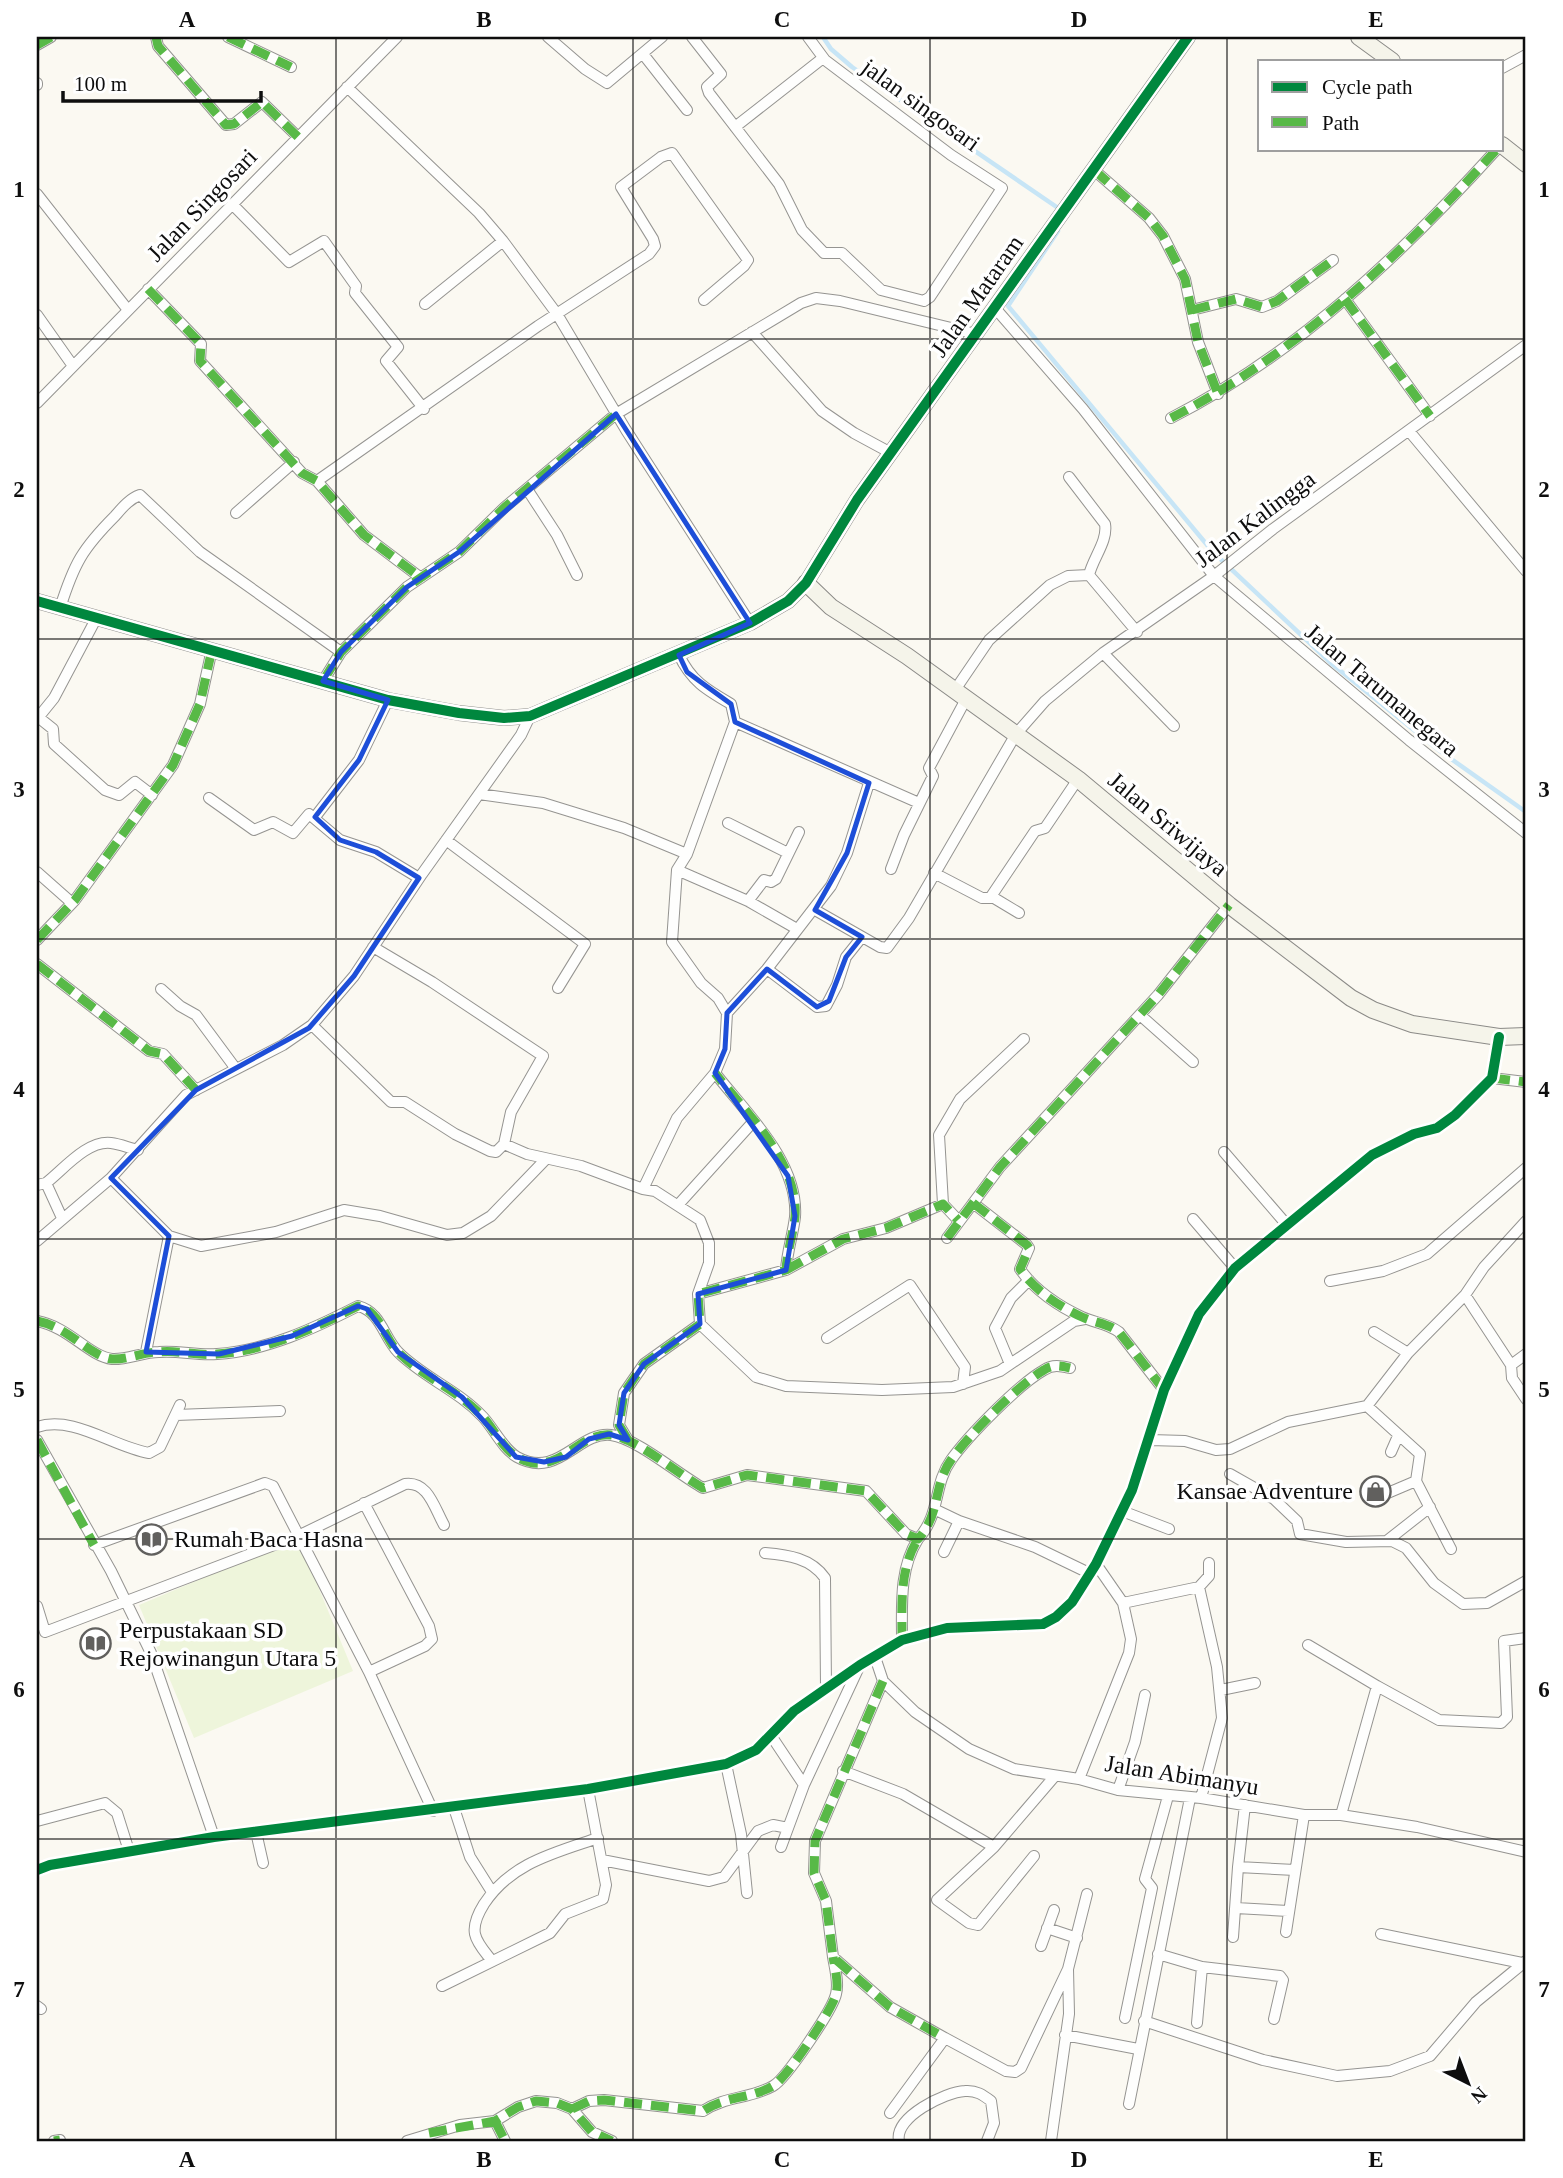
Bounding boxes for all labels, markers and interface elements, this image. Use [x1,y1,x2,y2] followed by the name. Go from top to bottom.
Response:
[179,7,196,32] text: A
[476,7,492,32] text: B
[774,7,790,32] text: C
[1071,7,1087,32] text: D
[1368,7,1384,32] text: E
[856,53,985,157] street label: jalan singosari
[63,60,261,104] scale bar
[1258,60,1504,150] legend
[74,72,127,96] text: 100 m
[1322,75,1413,99] text: Cycle path
[1322,111,1360,135] text: Path
[142,143,262,267] street label: Jalan Singosari
[13,177,25,202] text: 1
[1538,177,1550,202] text: 1
[926,230,1029,362] street label: Jalan Mataram
[1190,465,1320,573] street label: Jalan Kalingga
[13,477,25,502] text: 2
[1538,477,1550,502] text: 2
[1300,618,1464,762] street label: Jalan Tarumanegara
[1103,767,1233,882] street label: Jalan Sriwijaya
[13,777,25,802] text: 3
[1538,777,1550,802] text: 3
[13,1077,25,1102] text: 4
[1538,1077,1550,1102] text: 4
[13,1377,25,1402] text: 5
[1538,1377,1550,1402] text: 5
[1359,1474,1393,1508] shop icon: Kansae Adventure
[1176,1478,1353,1504] place label: Kansae Adventure
[134,1522,168,1556] library icon: Rumah Baca Hasna
[174,1526,364,1552] place label: Rumah Baca Hasna
[119,1617,336,1671] place label: Perpustakaan SD Rejowinangun Utara 5
[79,1627,113,1661] library icon: Perpustakaan SD Rejowinangun Utara 5
[13,1677,25,1702] text: 6
[1538,1677,1550,1702] text: 6
[1103,1750,1261,1800] street label: Jalan Abimanyu
[13,1977,25,2002] text: 7
[1538,1977,1550,2002] text: 7
[1434,2048,1504,2118] north arrow
[1467,2083,1491,2108] text: N
[179,2147,196,2172] text: A
[476,2147,492,2172] text: B
[774,2147,790,2172] text: C
[1071,2147,1087,2172] text: D
[1368,2147,1384,2172] text: E

